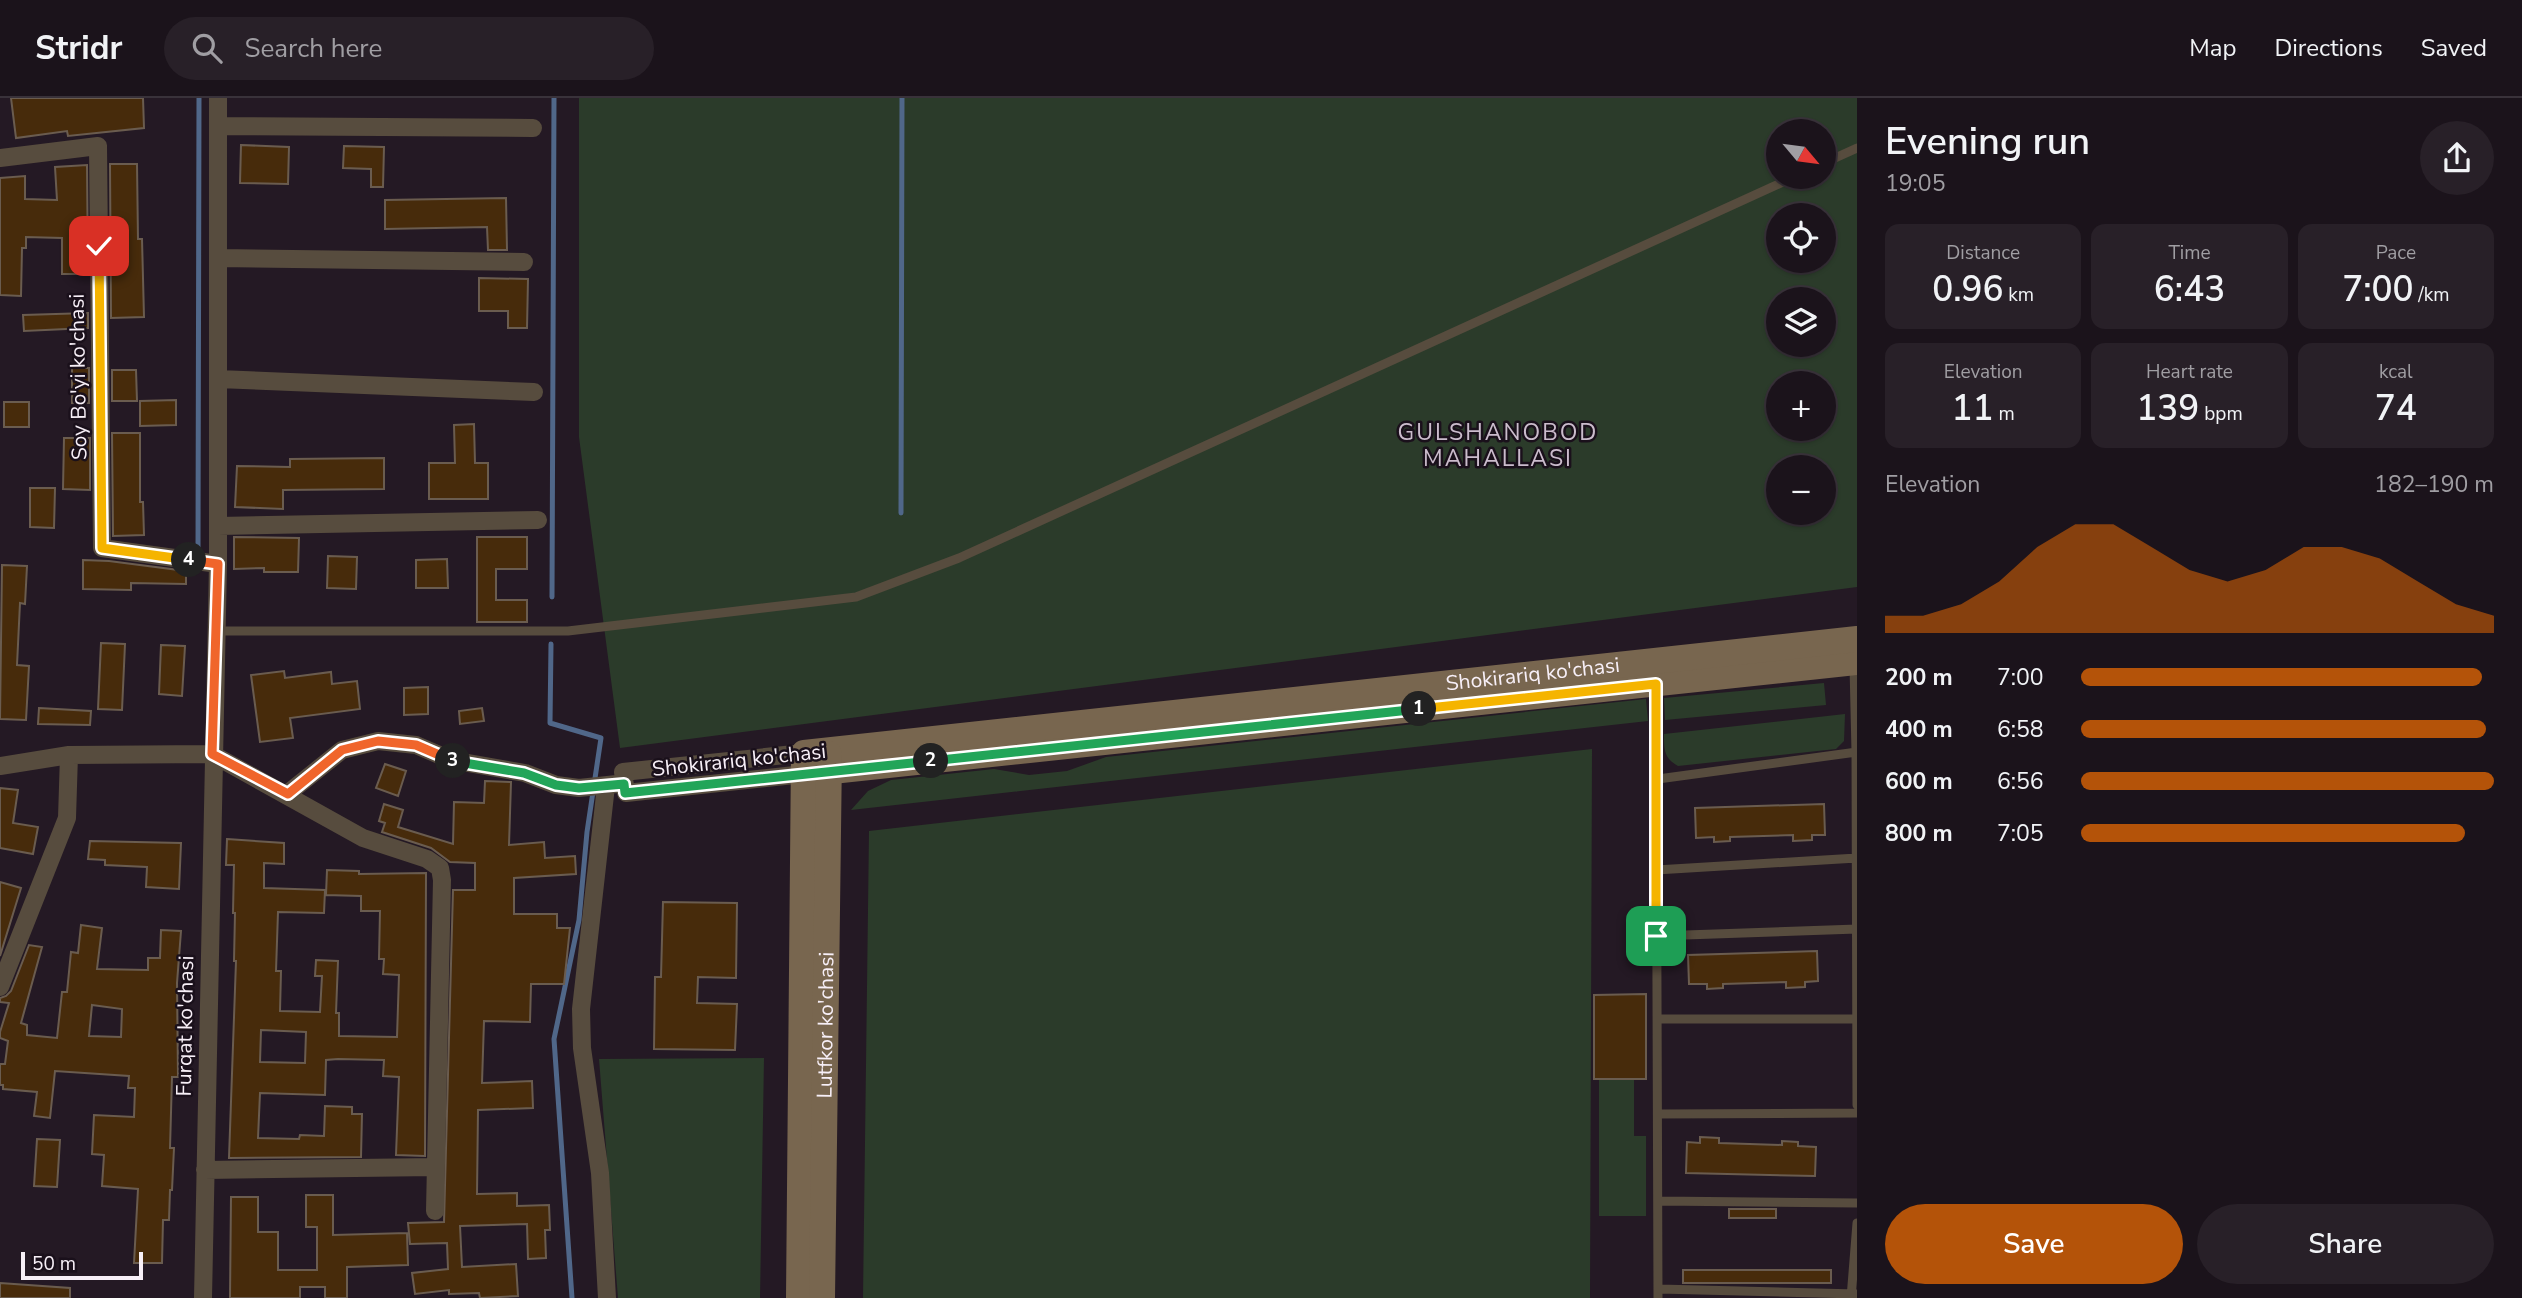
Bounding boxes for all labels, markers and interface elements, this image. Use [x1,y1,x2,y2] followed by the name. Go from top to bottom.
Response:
[164,17,654,80] search box
[35,26,122,71] text: Stridr
[188,29,226,67] icon: search
[244,31,382,66] text: Search here
[2189,32,2236,64] text: Map
[2274,32,2383,64] text: Directions
[2421,32,2487,64] text: Saved
[1885,116,2090,167] text: Evening run
[1766,119,1836,189] north arrow
[1766,119,1836,525] map controls
[2420,121,2494,195] button: share
[1885,168,1945,199] text: 19:05
[1766,203,1836,273] button: locate
[69,216,129,276] pin
[80,227,118,265] icon: check
[1946,240,2020,266] text: Distance
[2168,240,2211,266] text: Time
[2376,240,2416,266] text: Pace
[1932,266,2003,313] text: 0.96
[2154,266,2225,313] text: 6:43
[2342,266,2413,313] text: 7:00
[2003,282,2034,308] text: km
[2413,282,2449,308] text: /km
[1766,287,1836,357] button: layers
[63,294,93,460] street label: Soy Bo'yi ko'chasi
[1944,359,2023,385] text: Elevation
[2146,359,2233,385] text: Heart rate
[2379,359,2413,385] text: kcal
[1766,371,1836,441] button: +
[1952,385,1994,432] text: 11
[2136,385,2199,432] text: 139
[2375,385,2417,432] text: 74
[1994,401,2015,427] text: m
[2199,401,2243,427] text: bpm
[1398,417,1598,474] district label: GULSHANOBOD MAHALLASI
[1766,455,1836,525] button: −
[1885,469,1980,500] text: Elevation
[2374,469,2494,500] text: 182–190 m
[172,542,206,578] pin: 4
[183,546,194,572] text: 4
[1444,651,1621,697] street label: Shokirariq ko'chasi
[1885,662,1953,693] text: 200 m
[1997,662,2044,693] text: 7:00
[1402,692,1436,726] pin: 1
[1413,695,1424,721] text: 1
[1885,714,1953,745] text: 400 m
[1997,714,2044,745] text: 6:58
[651,737,827,783] street label: Shokirariq ko'chasi
[435,744,470,778] pin: 3
[914,744,948,778] pin: 2
[447,747,458,773] text: 3
[925,747,936,773] text: 2
[1885,766,1953,797] text: 600 m
[1997,766,2044,797] text: 6:56
[1885,818,1953,849] text: 800 m
[1997,818,2044,849] text: 7:05
[1626,906,1686,966] pin
[1637,917,1675,955] icon: arrive
[811,952,840,1099] street label: Lutfkor ko'chasi
[170,955,200,1097] street label: Furqat ko'chasi
[1885,1204,2183,1284] button: Save
[2197,1204,2494,1284] button: Share
[21,1249,144,1281] scale bar
[32,1251,76,1277] text: 50 m

